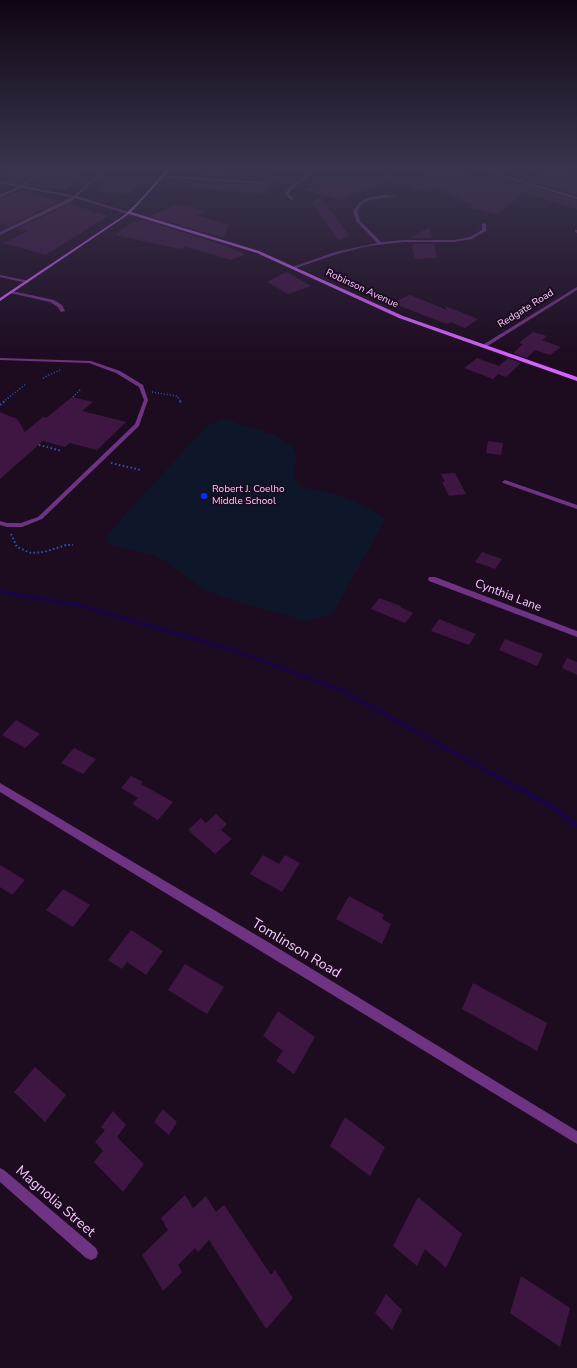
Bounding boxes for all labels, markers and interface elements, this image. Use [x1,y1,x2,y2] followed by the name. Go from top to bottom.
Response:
[324,267,400,311] street label: Robinson Avenue
[496,287,556,331] street label: Redgate Road
[212,484,285,508] place label: Robert J. Coelho Middle School
[199,491,209,501] marker: Robert J. Coelho Middle School
[473,577,543,615] street label: Cynthia Lane
[248,916,344,982] street label: Tomlinson Road
[12,1163,98,1241] street label: Magnolia Street

